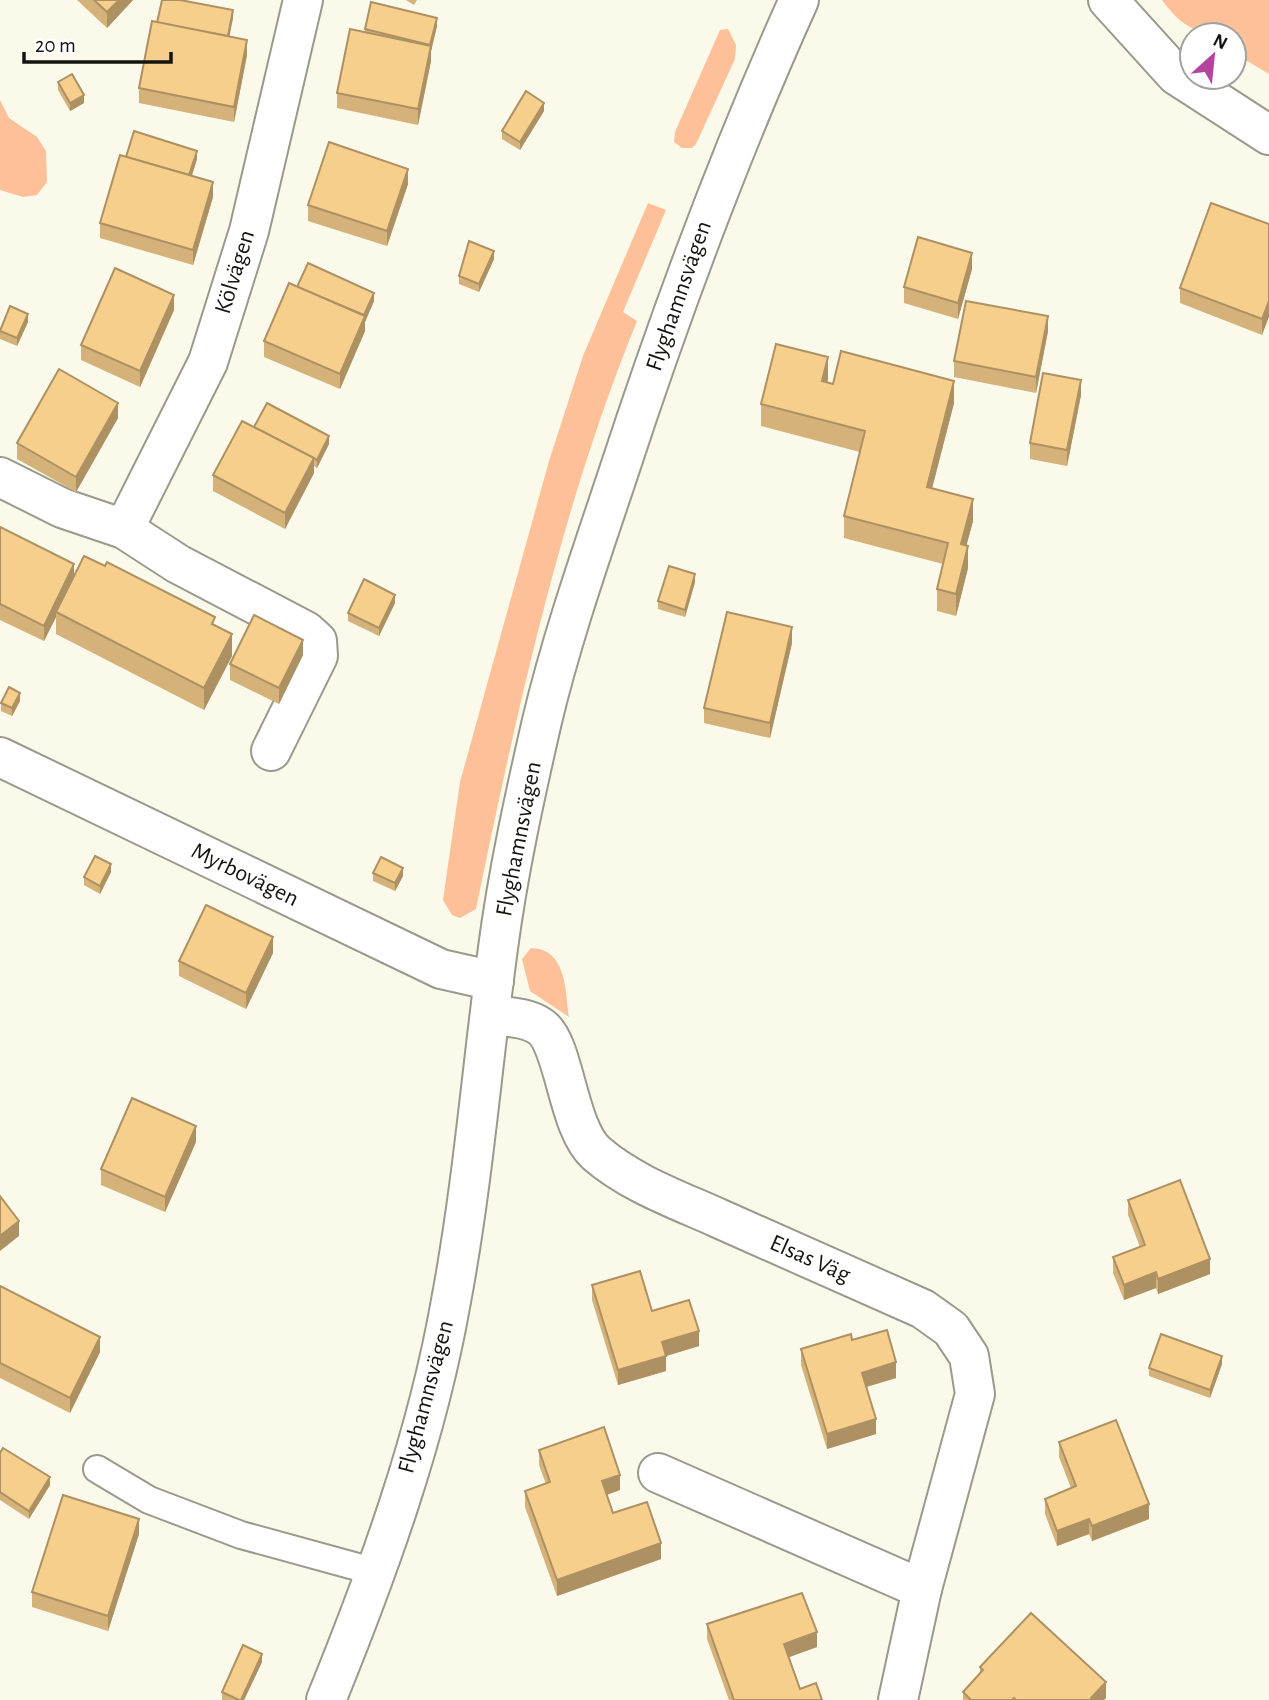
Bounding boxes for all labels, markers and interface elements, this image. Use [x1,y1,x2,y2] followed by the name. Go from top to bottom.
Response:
[24,21,172,65] scale bar
[1178,21,1248,91] north arrow
[1210,31,1230,54] text: N
[35,35,76,56] text: 20 m
[642,218,716,374] street label: Flyghamnsvägen
[211,227,259,317] street label: Kölvägen
[492,760,546,918] street label: Flyghamnsvägen
[187,839,303,911] street label: Myrbovägen
[766,1231,854,1287] street label: Elsas Väg
[394,1318,458,1476] street label: Flyghamnsvägen

